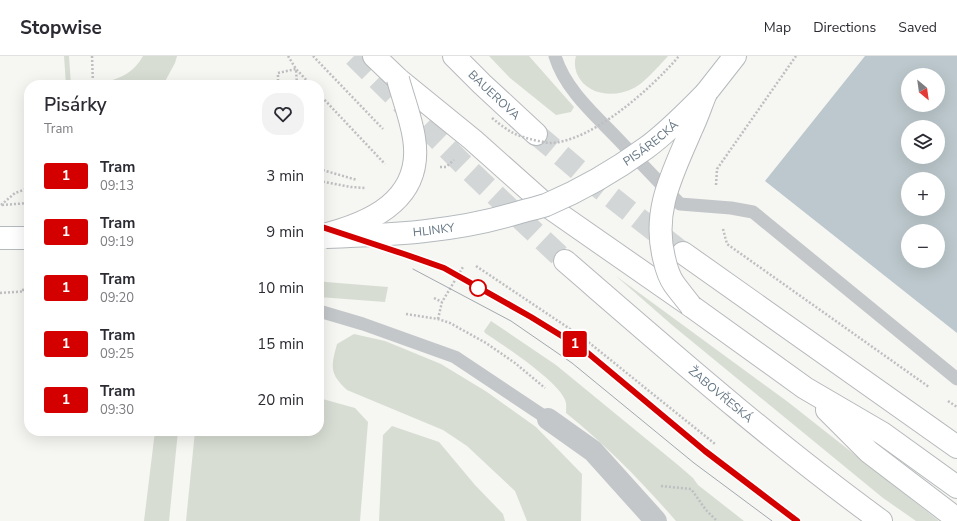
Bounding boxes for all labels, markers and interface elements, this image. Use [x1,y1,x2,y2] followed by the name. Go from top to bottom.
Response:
[20,15,102,41] text: Stopwise
[764,18,791,37] text: Map
[813,18,876,37] text: Directions
[898,18,937,37] text: Saved
[465,67,524,124] street label: BAUEROVA
[901,68,945,112] north arrow
[901,68,945,268] map controls
[44,92,107,118] text: Pisárky
[262,93,304,135] button: heart
[620,117,682,169] street label: PISÁRECKÁ
[44,120,73,138] text: Tram
[901,120,945,164] button: layers
[100,157,135,177] text: Tram
[62,166,70,185] text: 1
[266,166,304,186] text: 3 min
[901,172,945,216] button: +
[100,177,134,195] text: 09:13
[100,213,135,233] text: Tram
[412,219,457,240] street label: HLINKY
[62,222,70,241] text: 1
[266,222,304,242] text: 9 min
[901,224,945,268] button: −
[100,233,134,251] text: 09:19
[100,269,135,289] text: Tram
[62,278,70,297] text: 1
[257,278,304,298] text: 10 min
[469,279,487,297] unlabelled marker
[100,289,134,307] text: 09:20
[100,325,135,345] text: Tram
[562,331,588,357] line badge: 1
[62,334,70,353] text: 1
[257,334,304,354] text: 15 min
[571,334,579,353] text: 1
[100,345,134,363] text: 09:25
[685,363,756,426] street label: ŽABOVŘESKÁ
[100,381,135,401] text: Tram
[62,390,70,409] text: 1
[257,390,304,410] text: 20 min
[100,401,134,419] text: 09:30

